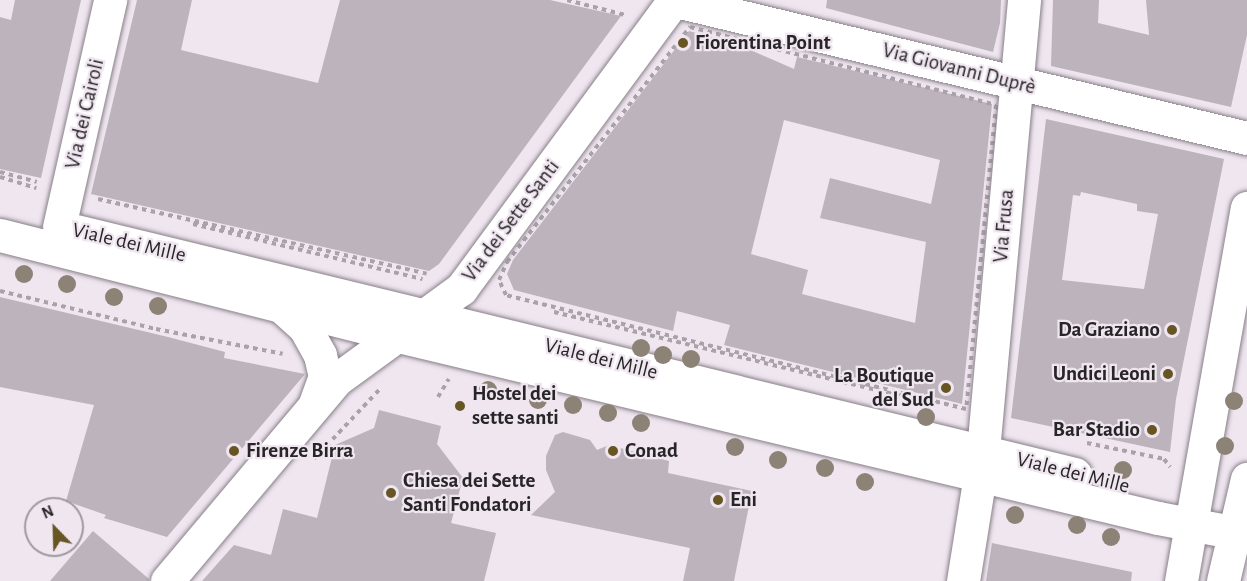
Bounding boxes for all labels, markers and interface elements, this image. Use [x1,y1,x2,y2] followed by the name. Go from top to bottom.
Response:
[695,30,831,56] place label: Fiorentina Point
[676,36,690,50] marker: Fiorentina Point
[880,38,1038,100] street label: Via Giovanni Duprè
[60,56,110,172] street label: Via dei Cairoli
[457,155,565,287] street label: Via dei Sette Santi
[988,188,1020,264] street label: Via Frusa
[70,218,188,268] street label: Viale dei Mille
[1058,317,1160,343] place label: Da Graziano
[1165,323,1179,337] marker: Da Graziano
[542,333,660,385] street label: Viale dei Mille
[1053,361,1156,387] place label: Undici Leoni
[834,363,934,413] place label: La Boutique del Sud
[1161,367,1175,381] marker: Undici Leoni
[472,381,559,431] place label: Hostel dei sette santi
[939,381,953,395] marker: La Boutique del Sud
[453,399,467,413] marker: Hostel dei sette santi
[1053,417,1140,443] place label: Bar Stadio
[1145,423,1159,437] marker: Bar Stadio
[246,438,353,464] place label: Firenze Birra
[625,438,678,464] place label: Conad
[227,444,241,458] marker: Firenze Birra
[606,444,620,458] marker: Conad
[1014,447,1132,499] street label: Viale dei Mille
[403,468,535,518] place label: Chiesa dei Sette Santi Fondatori
[384,486,398,500] marker: Chiesa dei Sette Santi Fondatori
[730,487,757,513] place label: Eni
[711,493,725,507] marker: Eni
[24,497,84,557] north arrow
[40,503,56,522] text: N

